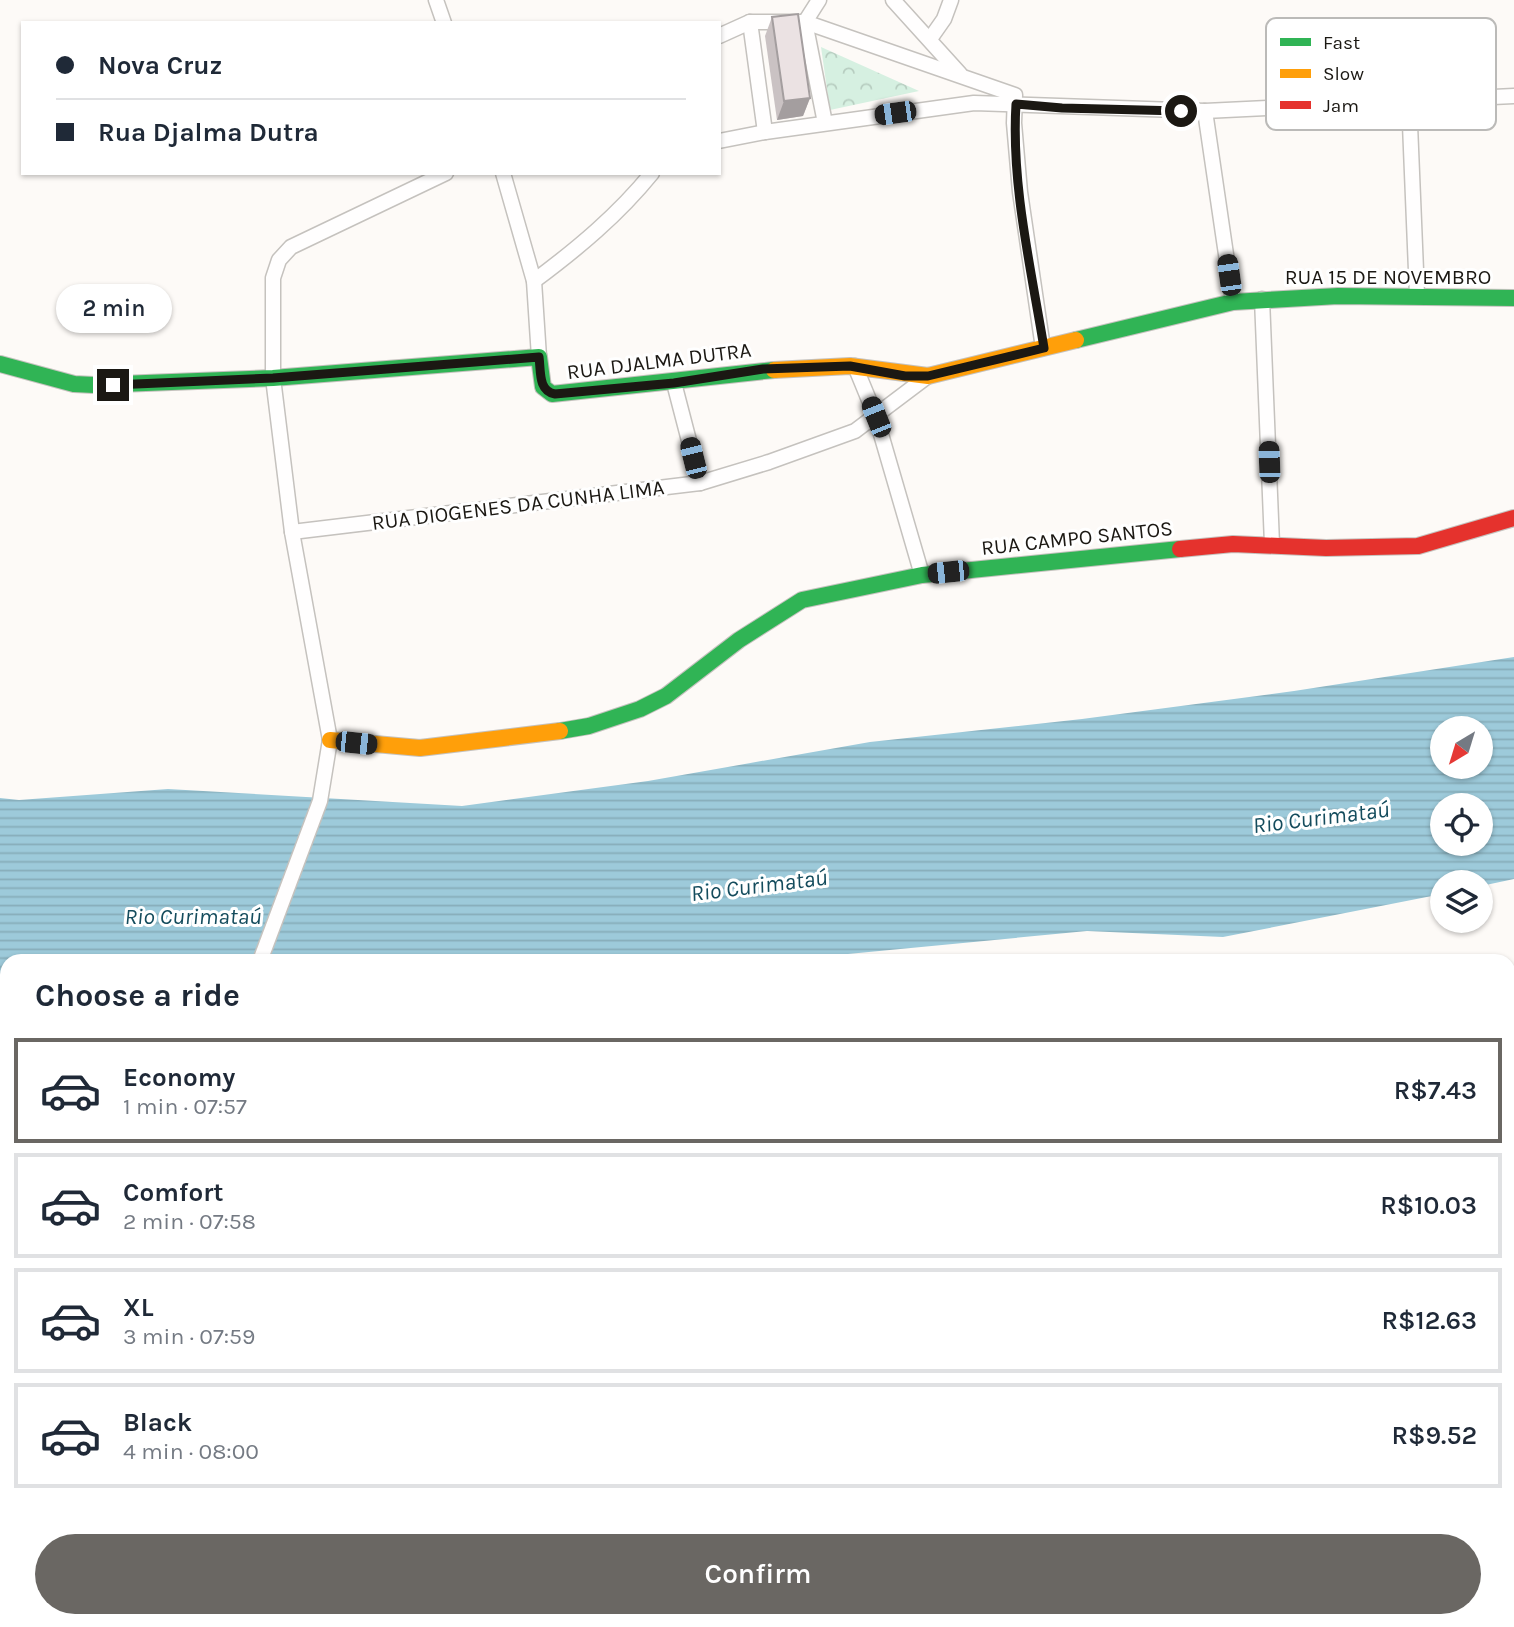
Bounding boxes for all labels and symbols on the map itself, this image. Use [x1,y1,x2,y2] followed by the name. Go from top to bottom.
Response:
[1266,18,1496,130] legend
[1323,32,1360,54] text: Fast
[1323,63,1364,85] text: Slow
[1165,95,1197,127] route start
[1323,95,1359,117] text: Jam
[873,100,918,126] car
[1216,253,1243,297] car
[1285,265,1491,289] street label: RUA 15 DE NOVEMBRO
[55,284,171,332] callout: 2 min
[565,338,753,384] street label: RUA DJALMA DUTRA
[97,369,129,401] route end
[859,394,894,440] car
[678,435,709,481] car
[1258,441,1281,483] car
[370,475,666,535] street label: RUA DIOGENES DA CUNHA LIMA
[980,516,1174,560] street label: RUA CAMPO SANTOS
[927,559,970,585] car
[1430,716,1493,779] north arrow
[335,730,378,756] car
[1251,796,1391,839] water label: Rio Curimataú
[689,864,829,907] water label: Rio Curimataú
[124,903,262,930] water label: Rio Curimataú

